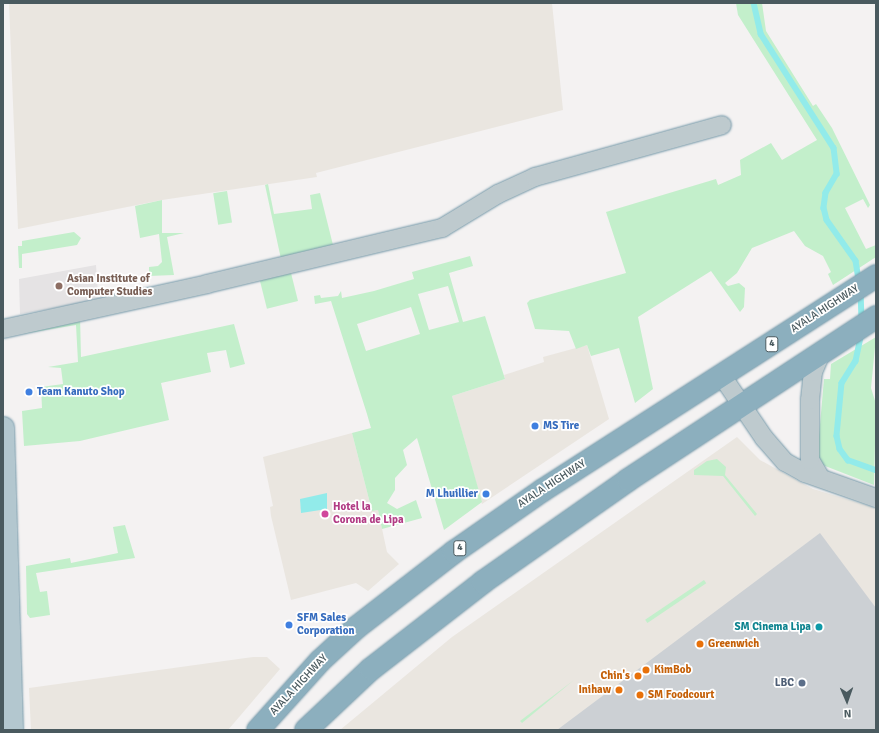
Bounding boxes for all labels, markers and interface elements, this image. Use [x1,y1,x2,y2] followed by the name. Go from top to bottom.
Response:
[67,273,152,299] place label: Asian Institute of Computer Studies
[54,281,64,291] marker: Asian Institute of Computer Studies
[788,282,862,336] street label: AYALA HIGHWAY
[765,336,779,352] road number: 4
[37,385,125,399] place label: Team Kanuto Shop
[24,387,34,397] marker: Team Kanuto Shop
[543,419,579,433] place label: MS Tire
[530,421,540,431] marker: MS Tire
[515,457,589,511] street label: AYALA HIGHWAY
[426,487,478,501] place label: M Lhuillier
[481,489,491,499] marker: M Lhuillier
[333,501,404,527] place label: Hotel la Corona de Lipa
[320,509,330,519] marker: Hotel la Corona de Lipa
[453,540,467,556] road number: 4
[297,612,354,638] place label: SFM Sales Corporation
[284,620,294,630] marker: SFM Sales Corporation
[735,620,811,634] place label: SM Cinema Lipa
[814,622,824,632] marker: SM Cinema Lipa
[708,637,759,651] place label: Greenwich
[695,639,705,649] marker: Greenwich
[267,652,331,718] street label: AYALA HIGHWAY
[654,663,691,677] place label: KimBob
[641,665,651,675] marker: KimBob
[601,669,630,683] place label: Chin's
[633,671,643,681] marker: Chin's
[775,676,794,690] place label: LBC
[797,678,807,688] marker: LBC
[827,681,867,721] north arrow
[578,683,611,697] place label: Inihaw
[614,685,624,695] marker: Inihaw
[648,688,714,702] place label: SM Foodcourt
[635,690,645,700] marker: SM Foodcourt
[843,707,851,720] text: N

